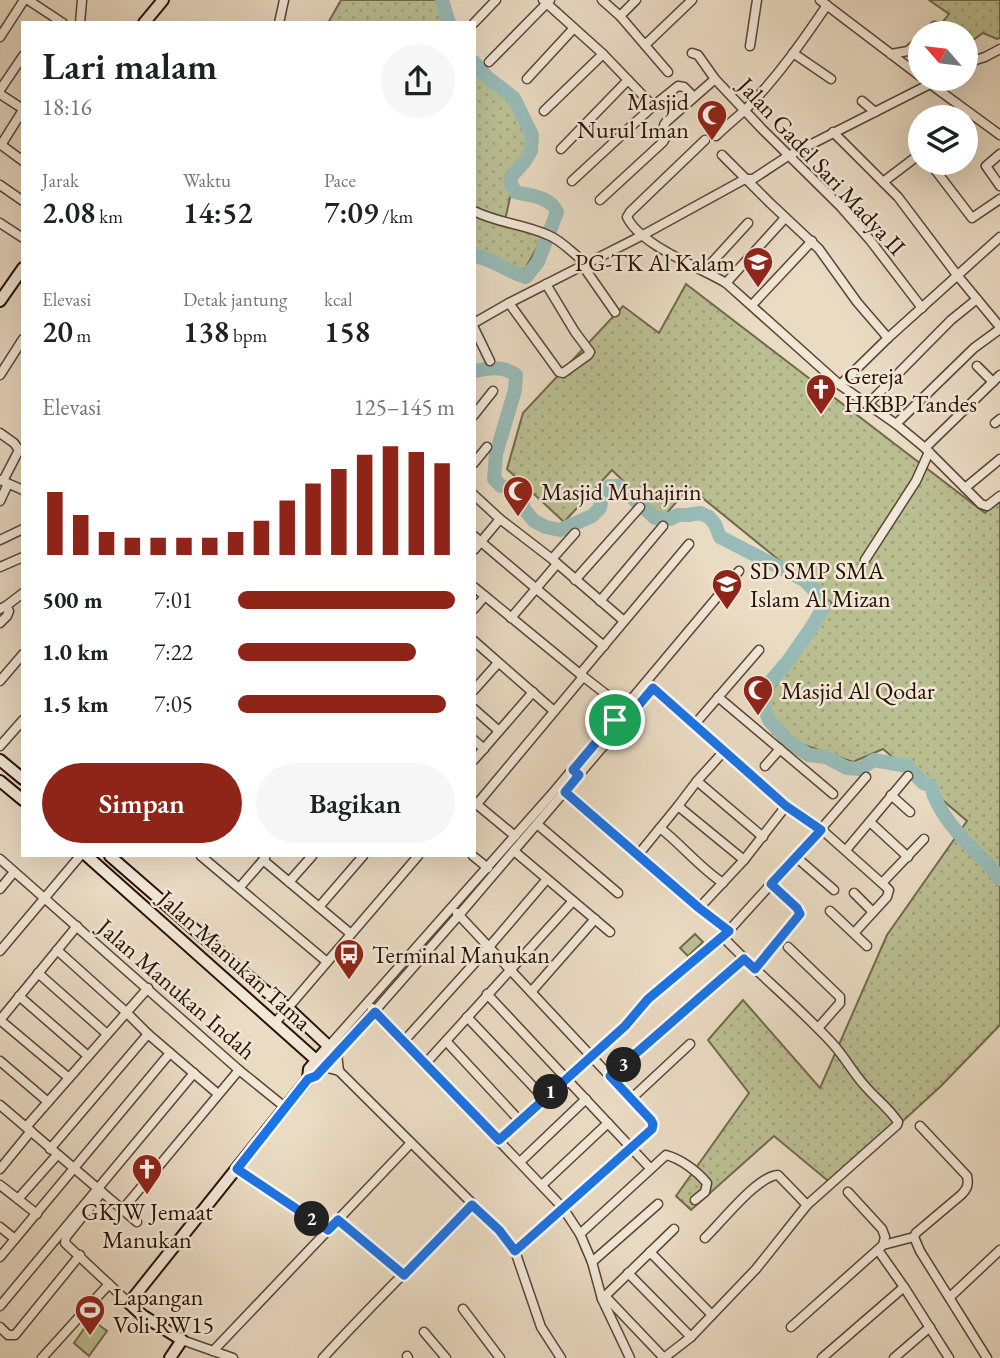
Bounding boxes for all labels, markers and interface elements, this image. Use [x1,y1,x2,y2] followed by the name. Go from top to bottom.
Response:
[908,21,978,91] north arrow
[908,21,978,175] map controls
[42,41,217,90] text: Lari malam
[381,44,455,118] button: share
[730,69,913,262] street label: Jalan Gadel Sari Madya II
[577,86,690,145] place label: Masjid Nurul Iman
[42,92,92,122] text: 18:16
[695,98,729,142] mosque icon: Masjid Nurul Iman
[908,105,978,175] button: layers
[42,168,79,193] text: Jarak
[183,168,231,193] text: Waktu
[324,168,356,193] text: Pace
[42,193,95,232] text: 2.08
[183,193,253,232] text: 14:52
[324,193,378,232] text: 7:09
[95,204,123,229] text: km
[378,204,413,229] text: /km
[741,245,775,289] school or university icon: PG-TK Al Kalam
[575,247,735,278] place label: PG-TK Al Kalam
[42,287,91,312] text: Elevasi
[183,287,287,312] text: Detak jantung
[324,287,353,312] text: kcal
[42,312,73,351] text: 20
[183,312,229,351] text: 138
[324,312,370,351] text: 158
[73,323,91,348] text: m
[229,323,267,348] text: bpm
[844,360,977,419] place label: Gereja HKBP Tandes
[804,372,838,416] church icon: Gereja HKBP Tandes
[42,392,101,422] text: Elevasi
[354,392,455,422] text: 125–145 m
[501,474,535,518] mosque icon: Masjid Muhajirin
[541,476,702,507] place label: Masjid Muhajirin
[750,555,891,614] place label: SD SMP SMA Islam Al Mizan
[710,567,744,611] school or university icon: SD SMP SMA Islam Al Mizan
[42,585,103,615] text: 500 m
[154,585,193,615] text: 7:01
[42,637,109,667] text: 1.0 km
[154,637,193,667] text: 7:22
[741,673,775,717] mosque icon: Masjid Al Qodar
[781,675,935,706] place label: Masjid Al Qodar
[42,689,109,719] text: 1.5 km
[154,689,193,719] text: 7:05
[585,690,645,750] pin
[596,701,634,739] icon: arrive
[42,763,242,843] button: Simpan
[256,763,455,843] button: Bagikan
[150,881,319,1037] street label: Jalan Manukan Tama
[90,910,263,1066] street label: Jalan Manukan Indah
[332,937,366,981] bus stop icon: Terminal Manukan
[372,939,550,970] place label: Terminal Manukan
[606,1048,642,1082] pin: 3
[618,1052,629,1077] text: 3
[534,1074,568,1110] pin: 1
[545,1079,556,1104] text: 1
[130,1152,164,1196] church icon: GKJW Jemaat Manukan
[81,1196,213,1255] place label: GKJW Jemaat Manukan
[294,1202,330,1236] pin: 2
[306,1206,317,1231] text: 2
[113,1281,214,1340] place label: Lapangan Voli RW15
[73,1293,107,1337] sports icon: Lapangan Voli RW15

